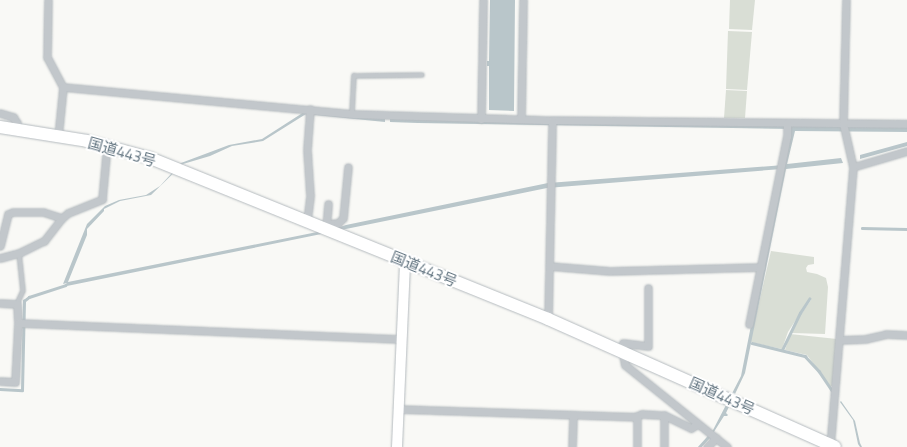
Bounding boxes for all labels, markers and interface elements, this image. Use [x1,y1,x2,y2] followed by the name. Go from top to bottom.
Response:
[86,134,158,170] street label: 国道443号
[388,248,460,290] street label: 国道443号
[686,374,758,418] street label: 国道443号

